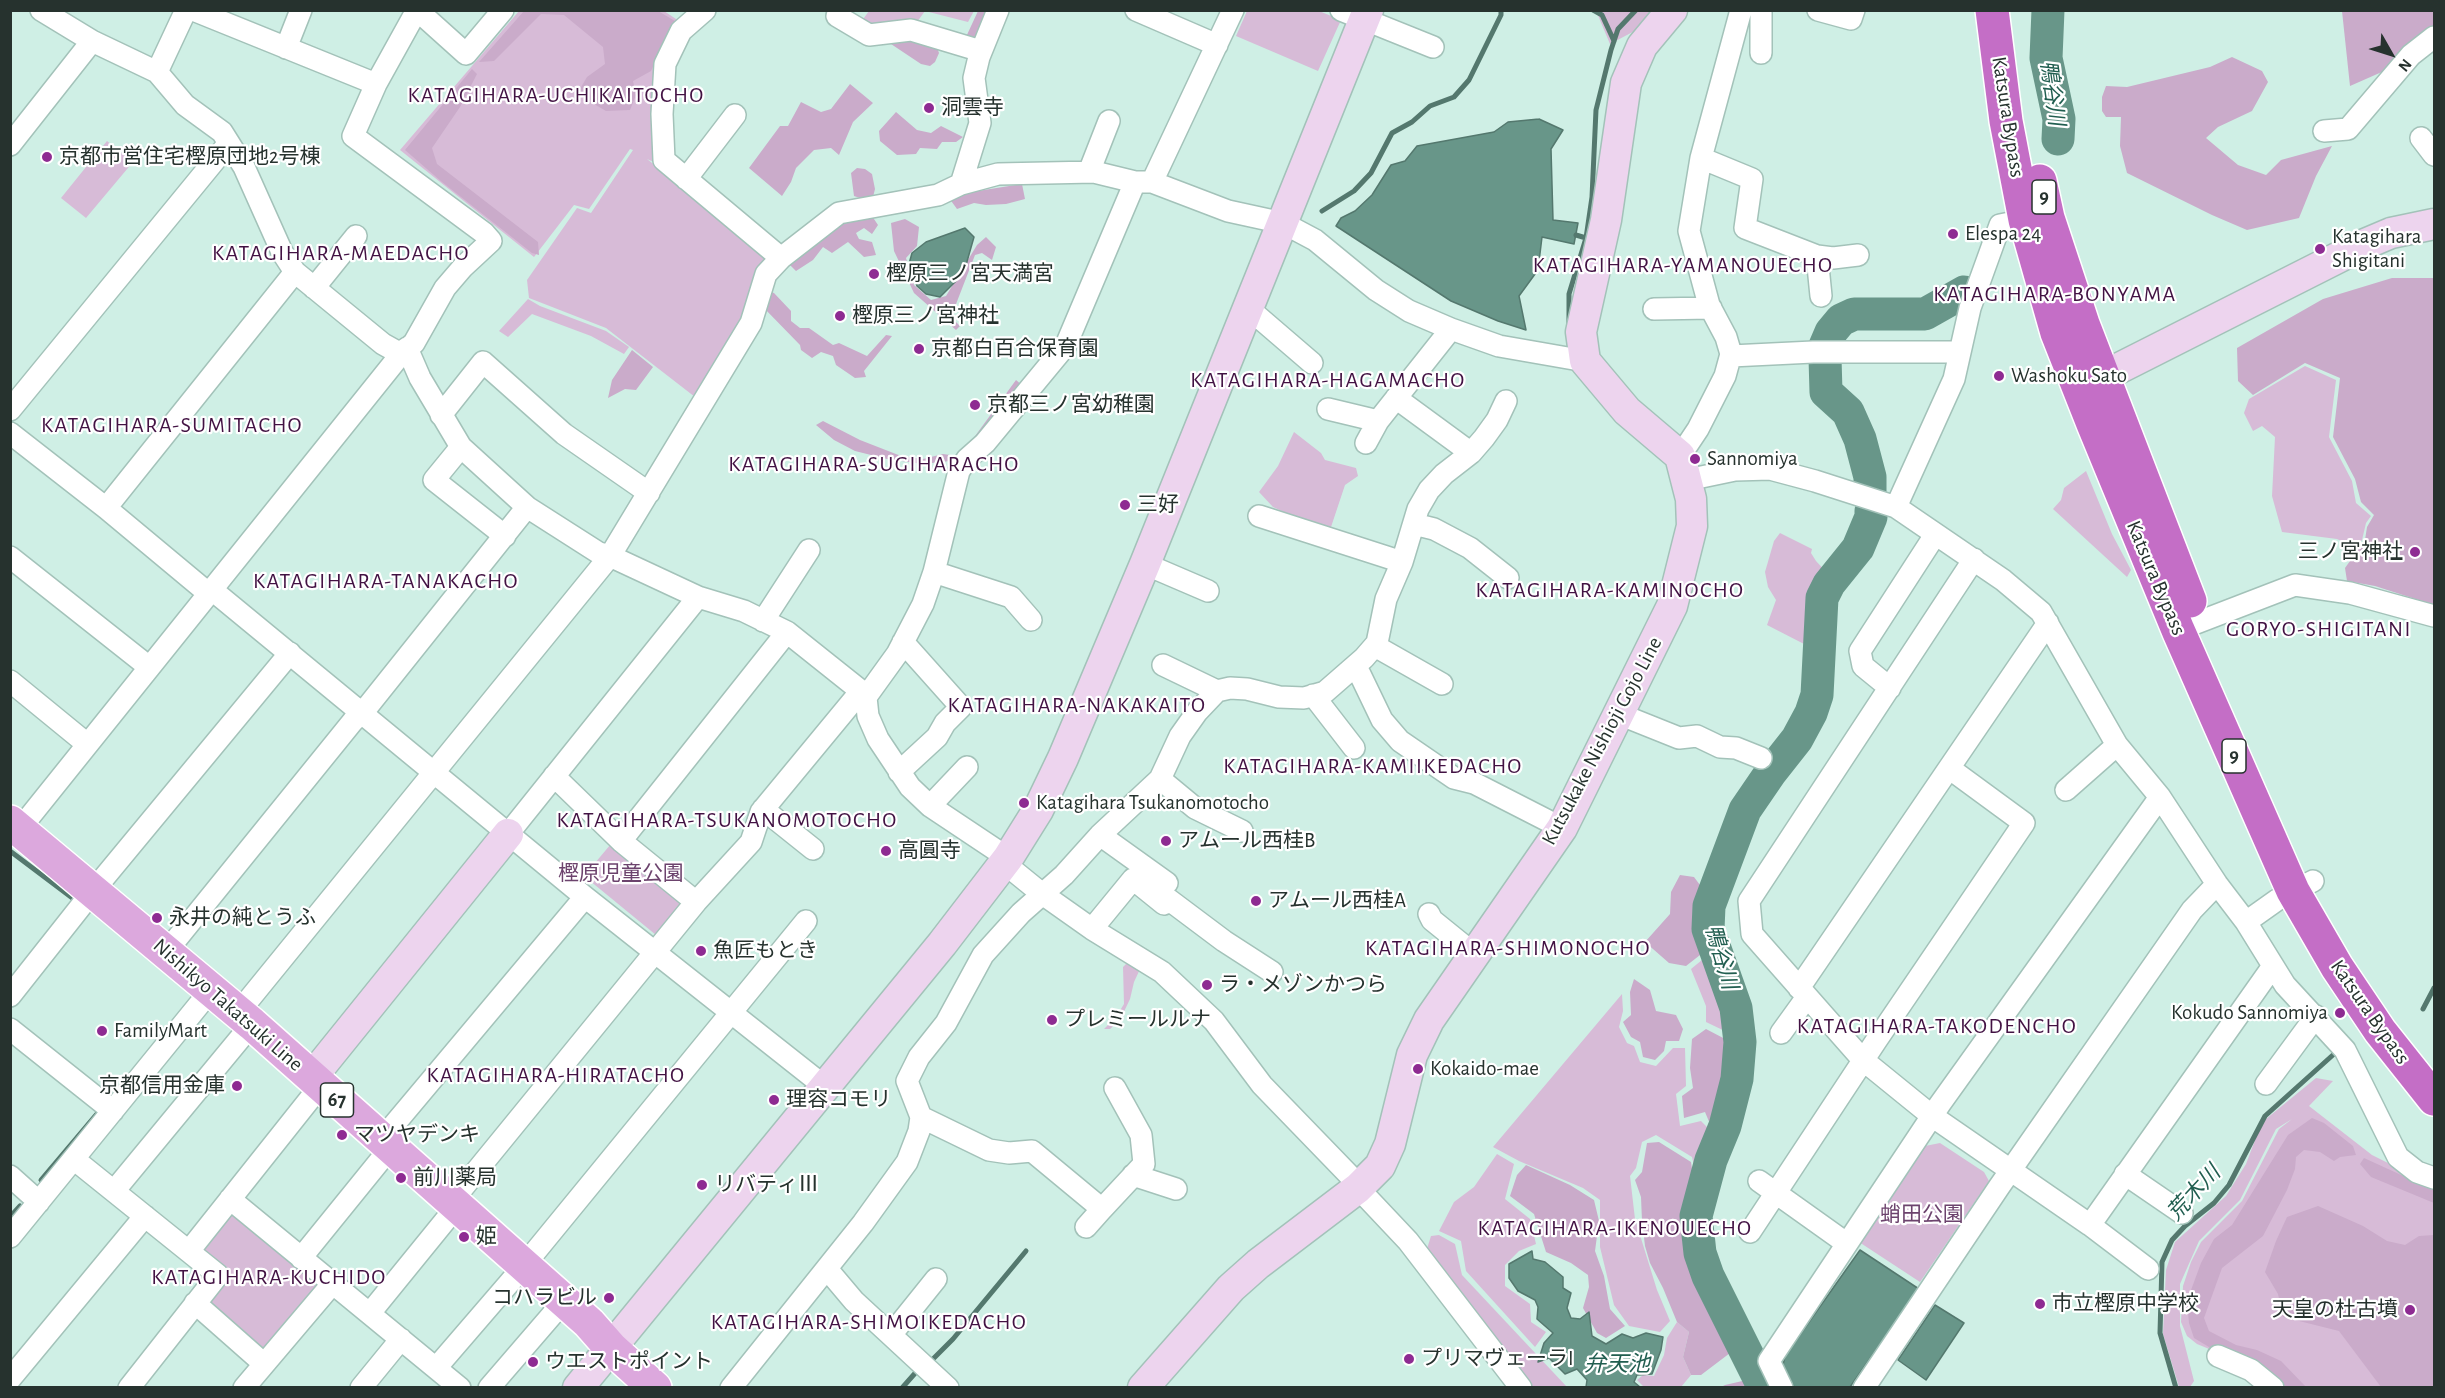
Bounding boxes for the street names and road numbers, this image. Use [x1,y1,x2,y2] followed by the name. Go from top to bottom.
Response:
[1986,55,2030,179] street label: Katsura Bypass
[2032,180,2056,214] road number: 9
[2121,517,2191,639] street label: Katsura Bypass
[1536,633,1668,849] street label: Kutsukake Nishioji Gojo Line
[2222,739,2246,773] road number: 9
[148,933,308,1077] street label: Nishikyo Takatsuki Line
[2325,955,2415,1069] street label: Katsura Bypass
[320,1083,354,1117] road number: 67

